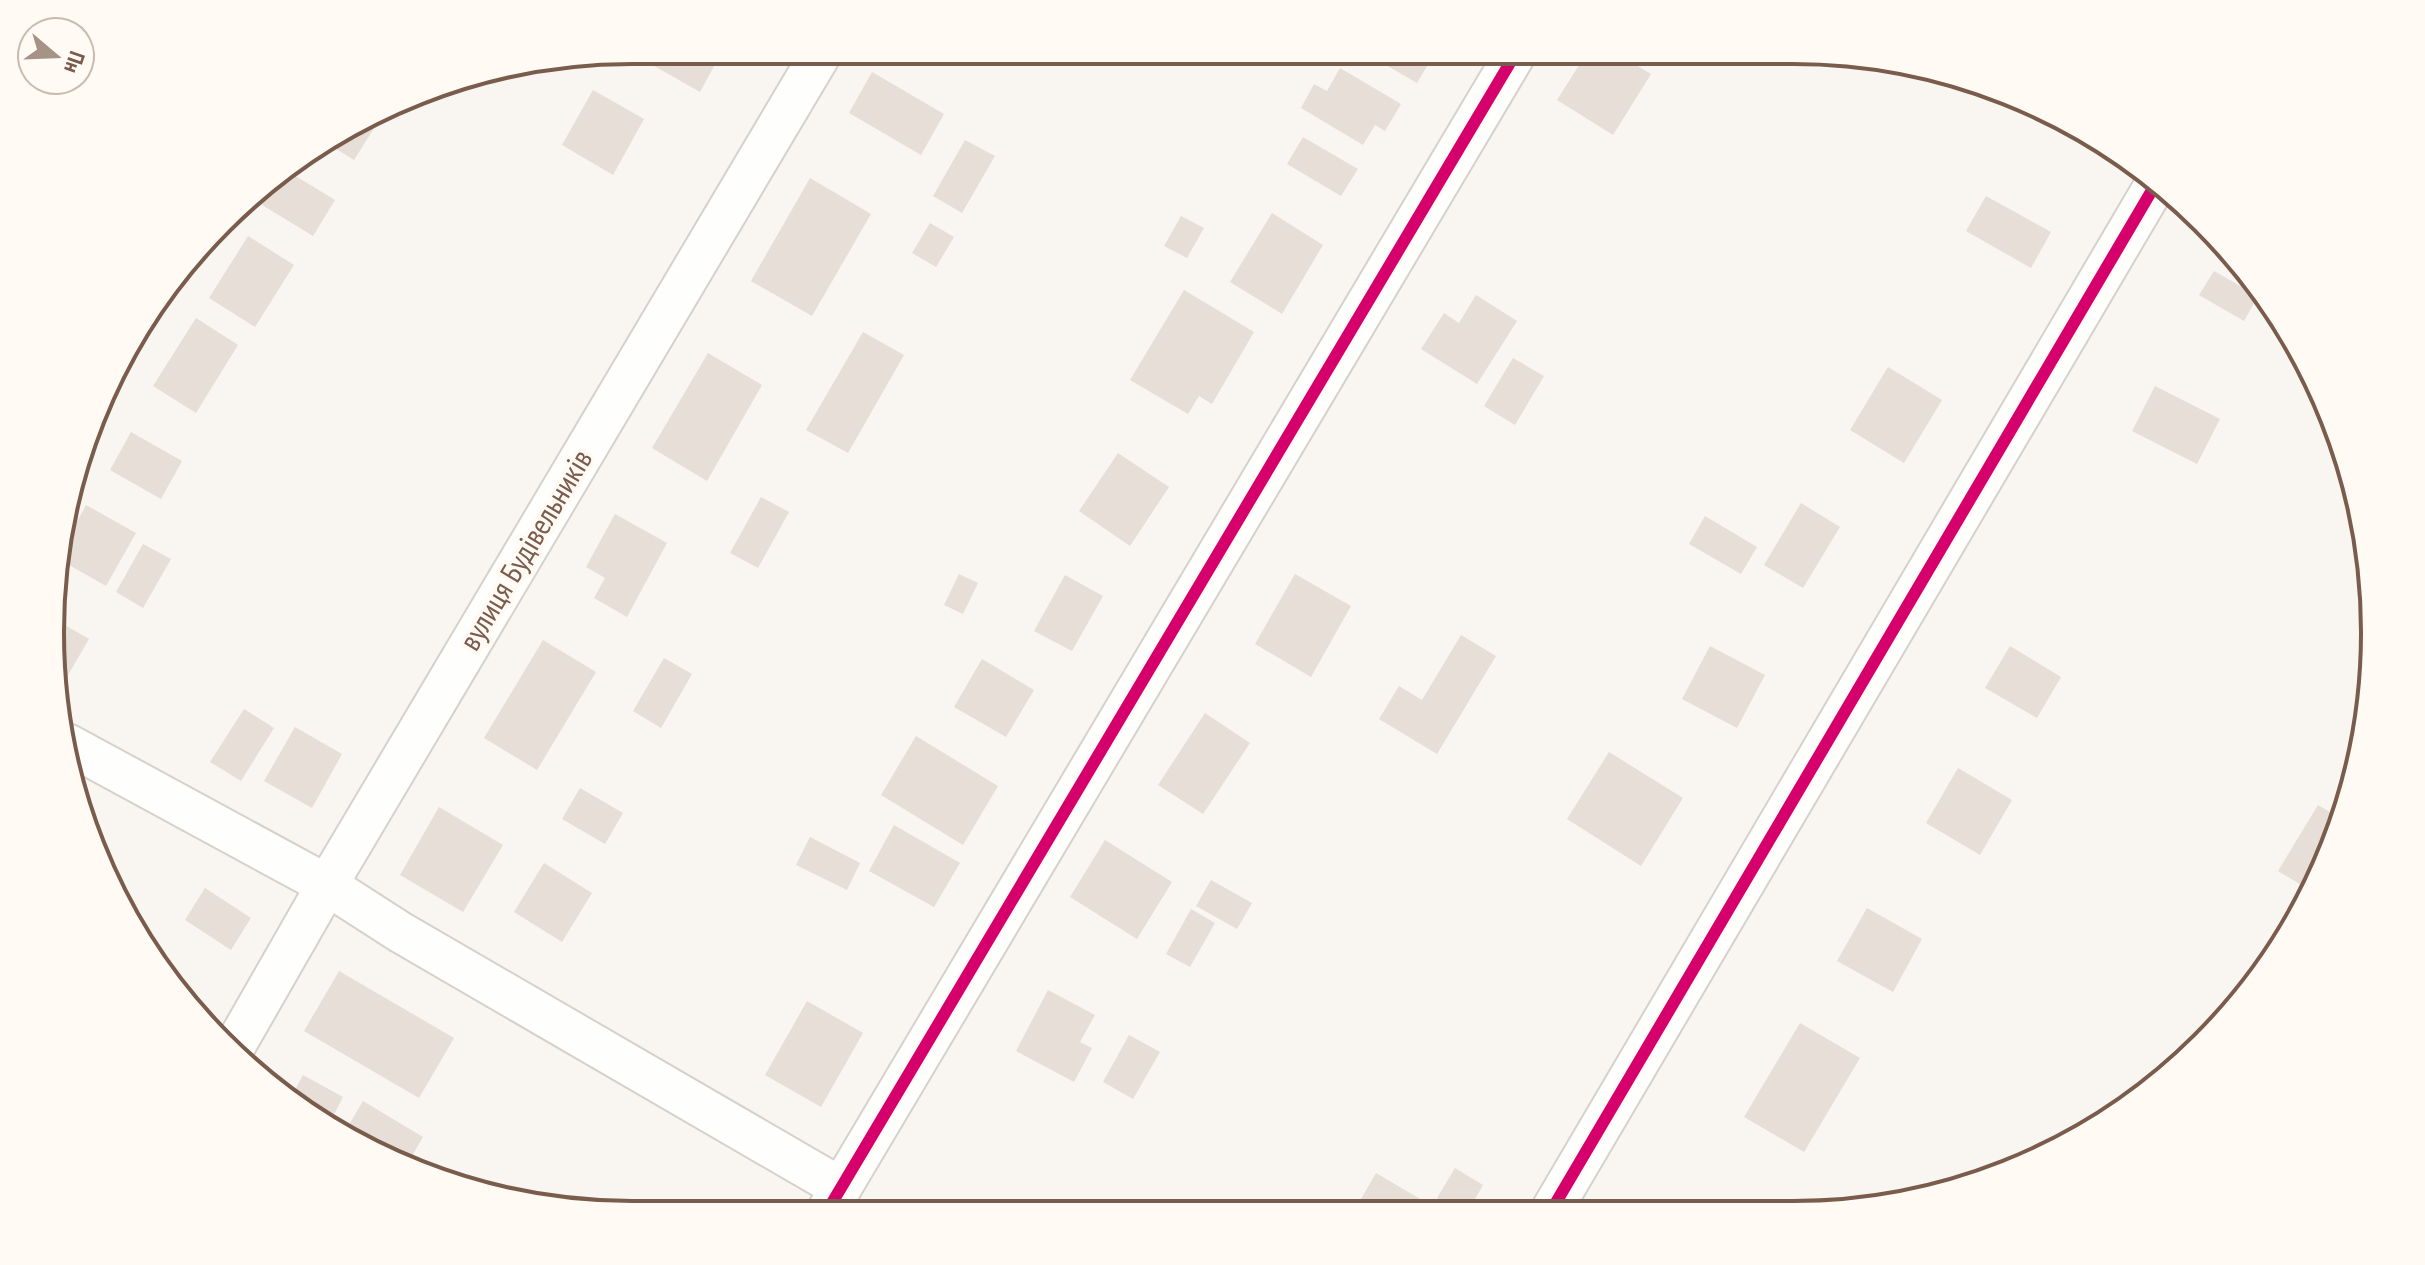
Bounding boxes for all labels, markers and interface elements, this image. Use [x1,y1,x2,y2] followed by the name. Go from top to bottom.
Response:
[16,16,96,96] north arrow
[58,48,92,77] text: Пн
[449,442,600,657] street label: вулиця Будівельників

